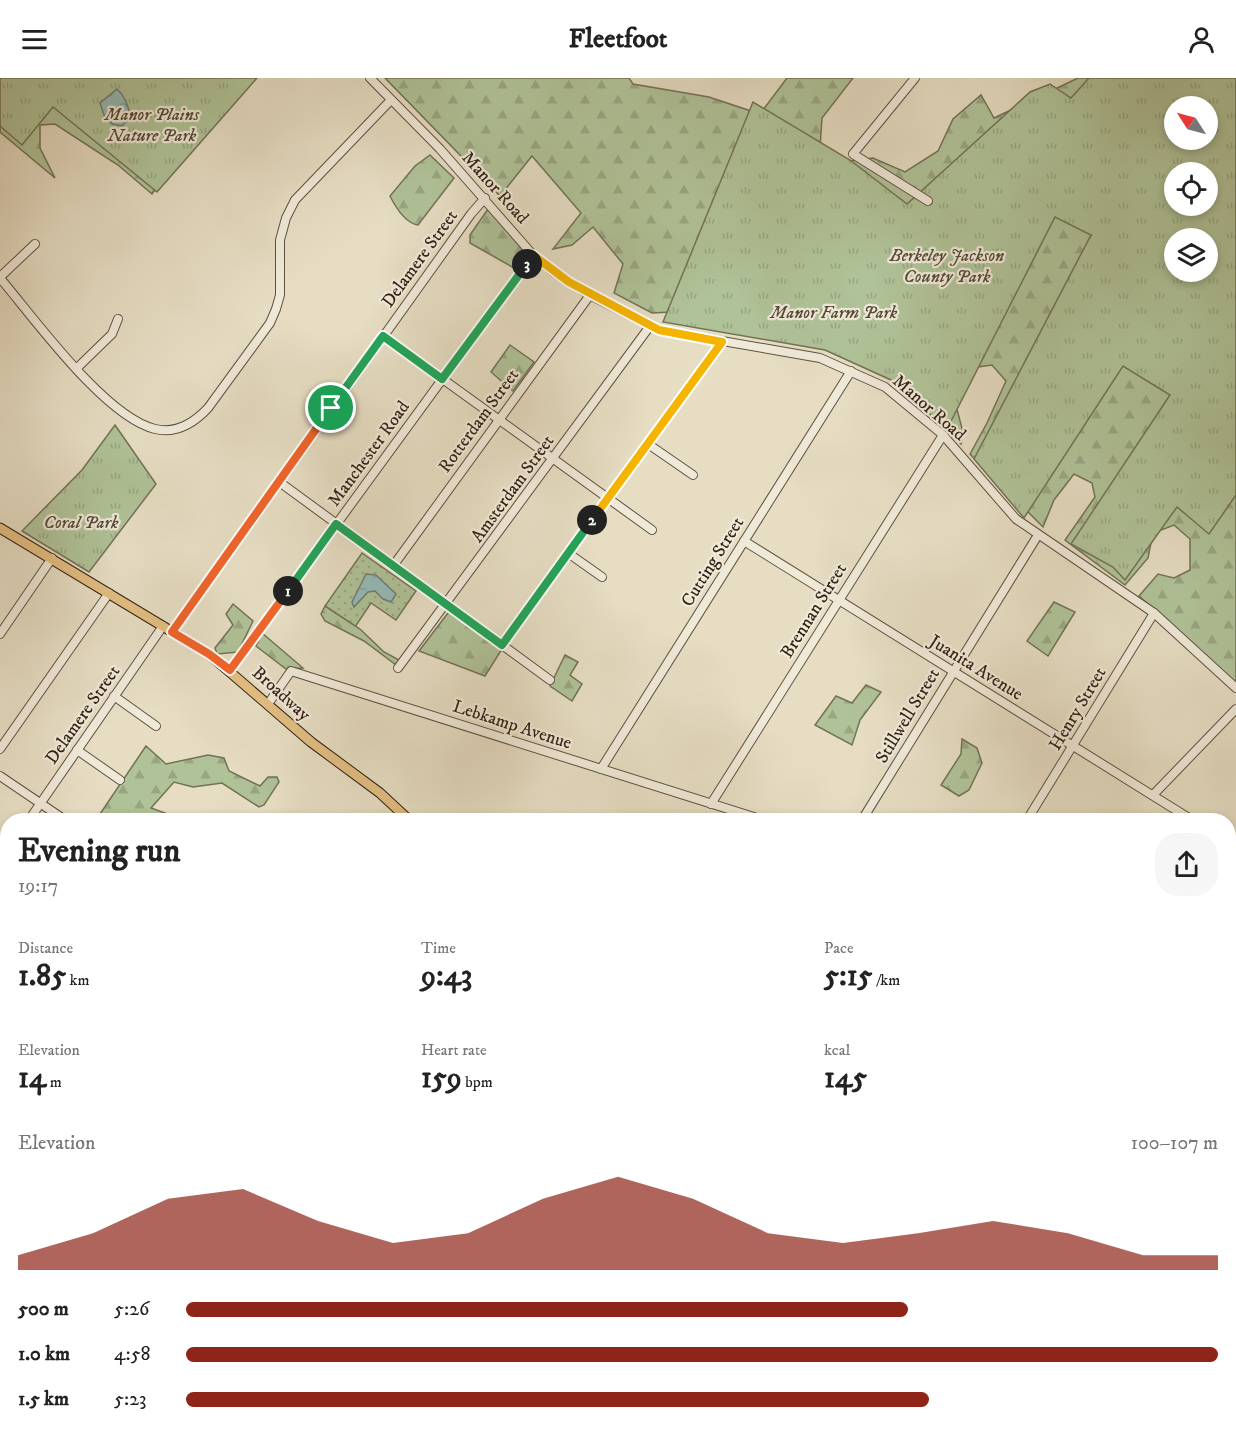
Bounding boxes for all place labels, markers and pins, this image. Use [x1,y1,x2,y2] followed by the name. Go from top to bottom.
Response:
[512,249,542,279] pin: 3
[305,382,356,433] pin
[577,505,607,535] pin: 2
[273,576,303,606] pin: 1

